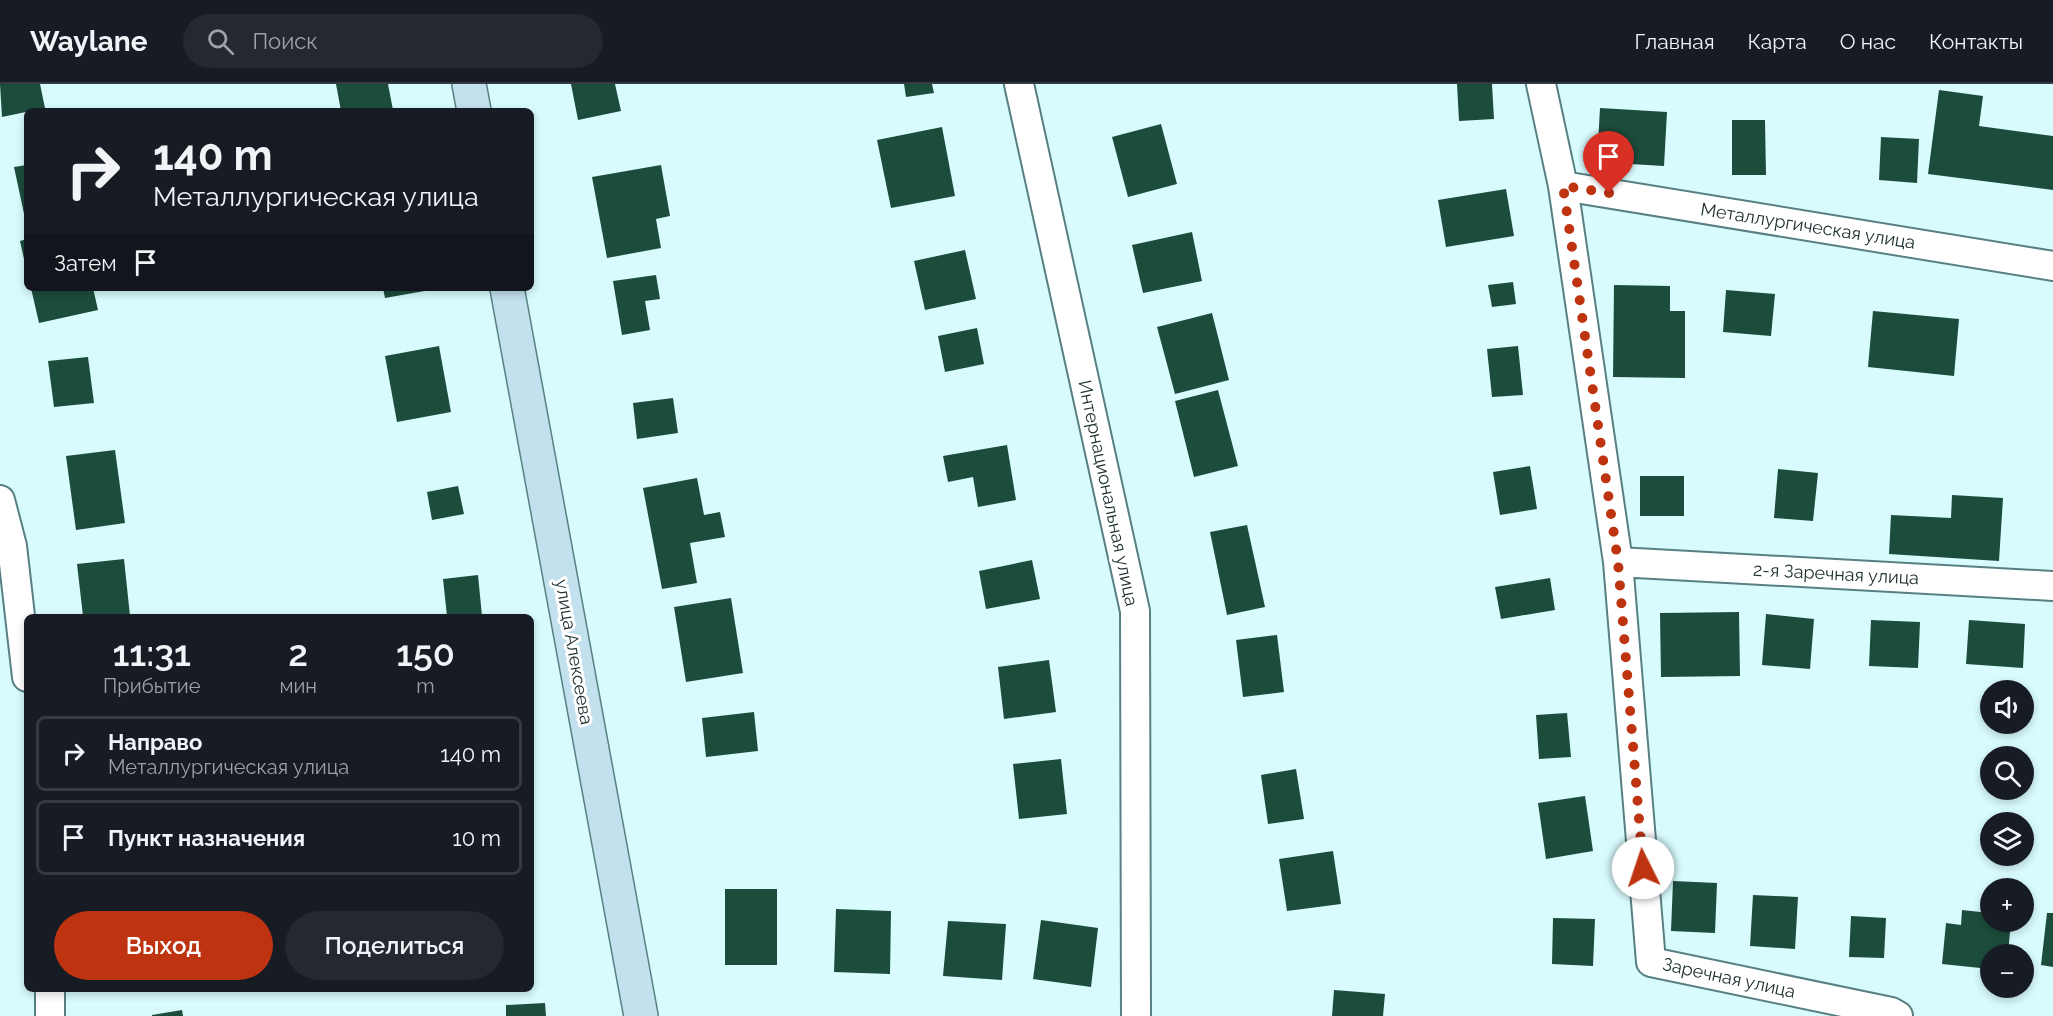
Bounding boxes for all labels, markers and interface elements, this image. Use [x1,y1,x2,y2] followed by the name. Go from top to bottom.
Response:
[183,14,603,68] search box
[30,25,147,58] text: Waylane
[204,25,237,58] icon: search
[252,28,318,54] text: Поиск
[1635,29,1715,54] text: Главная
[1748,29,1807,54] text: Карта
[1840,29,1896,54] text: О нас
[1929,29,2023,54] text: Контакты
[153,131,273,180] text: 140 m
[1583,131,1634,193] pin
[54,132,132,210] icon: right
[1592,140,1625,173] icon: arrive
[153,181,479,212] text: Металлургическая улица
[1699,198,1917,253] street label: Металлургическая улица
[129,246,162,279] icon: arrive
[54,250,117,276] text: Затем
[1074,378,1143,608] street label: Интернациональная улица
[1753,559,1920,588] street label: 2-я Заречная улица
[551,578,598,726] street label: улица Алексеева
[112,632,191,674] text: 11:31
[288,632,308,674] text: 2
[396,632,455,674] text: 150
[103,674,200,698] text: Прибытие
[279,674,317,698] text: мин
[416,674,435,698] text: m
[1980,680,2034,998] map controls
[1980,680,2034,734] button: sound
[108,729,202,755] text: Направо
[57,737,90,770] icon: right
[440,741,501,767] text: 140 m
[1980,746,2034,800] button: search
[108,755,349,779] text: Металлургическая улица
[1980,812,2034,866] button: layers
[57,821,90,854] icon: arrive
[108,825,305,851] text: Пункт назначения
[452,825,501,851] text: 10 m
[1611,836,1675,900] position arrow
[1980,878,2034,932] button: +
[54,911,273,980] button: Выход
[285,911,504,980] button: Поделиться
[1980,944,2034,998] button: −
[1661,953,1797,1002] street label: Заречная улица

